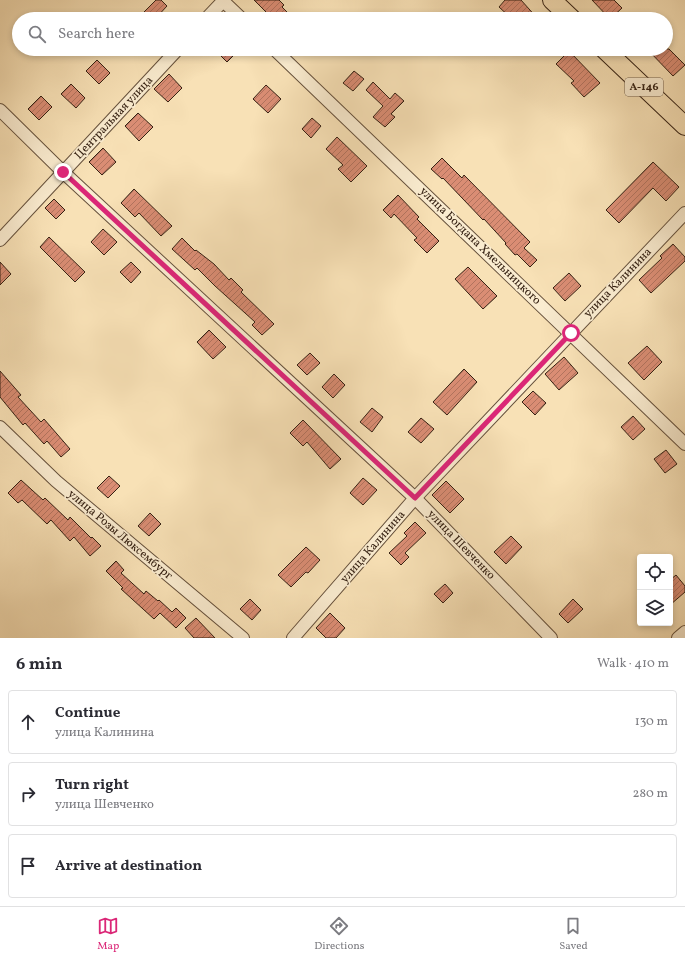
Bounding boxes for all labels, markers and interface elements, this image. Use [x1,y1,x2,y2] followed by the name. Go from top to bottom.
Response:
[12,12,673,56] search box
[26,23,48,45] icon: search
[58,24,135,45] text: Search here
[71,73,157,163] street label: Центральная улица
[625,78,663,96] road number: А-146
[54,163,72,181] route end
[416,184,544,308] street label: улица Богдана Хмельницкого
[580,244,656,322] street label: улица Калинина
[562,324,580,342] route start
[64,486,176,584] street label: улица Розы Люксембург
[337,507,409,587] street label: улица Калинина
[424,507,498,583] street label: улица Шевченко
[637,554,673,626] map controls
[637,554,673,590] button: locate
[637,590,673,626] button: layers
[16,653,62,676] text: 6 min
[597,655,669,673] text: Walk · 410 m
[55,703,120,724] text: Continue
[17,711,39,733] icon: ahead
[635,713,668,731] text: 130 m
[55,724,154,742] text: улица Калинина
[55,775,129,796] text: Turn right
[17,783,39,805] icon: right
[632,785,668,803] text: 280 m
[55,796,154,814] text: улица Шевченко
[17,855,39,877] icon: arrive
[55,856,202,877] text: Arrive at destination
[97,915,119,954] tab: Map
[314,915,365,954] tab: Directions
[559,915,588,954] tab: Saved

